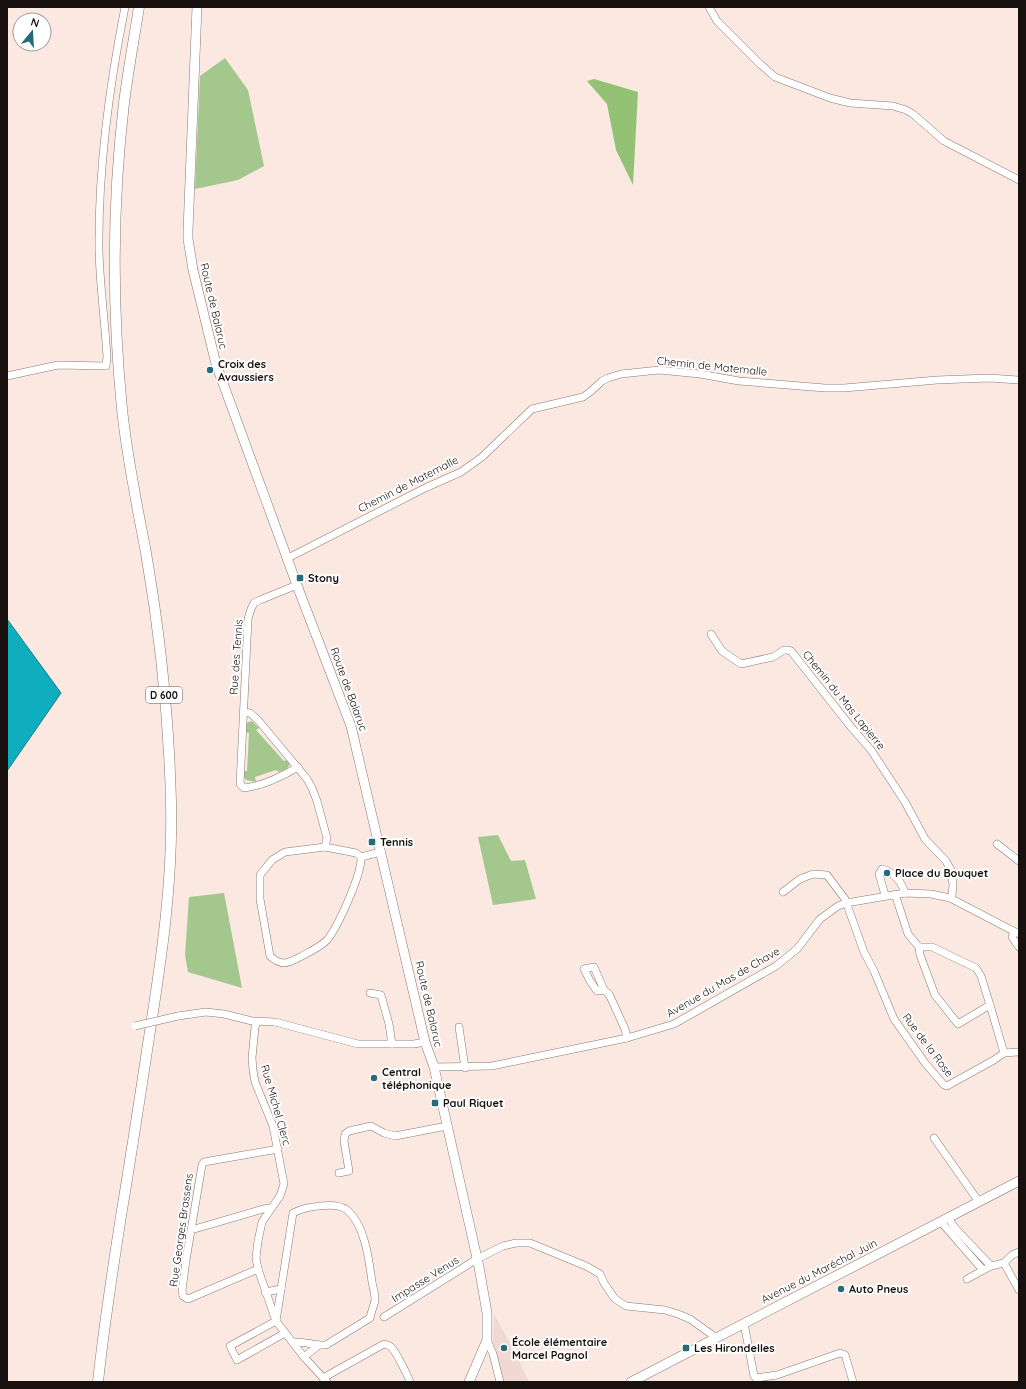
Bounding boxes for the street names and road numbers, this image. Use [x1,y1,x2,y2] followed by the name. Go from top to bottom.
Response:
[197,261,231,351] street label: Route de Balaruc
[656,353,768,379] street label: Chemin de Matemalle
[355,453,461,515] street label: Chemin de Matemalle
[226,619,246,695] street label: Rue des Tennis
[327,645,371,733] street label: Route de Balaruc
[800,648,888,752] street label: Chemin du Mas Lapierre
[146,687,182,703] road number: D 600
[664,944,782,1020] street label: Avenue du Mas de Chave
[412,959,446,1049] street label: Route de Balaruc
[899,1010,957,1080] street label: Rue de la Rose
[258,1063,294,1147] street label: Rue Michel Clerc
[166,1172,196,1288] street label: Rue Georges Brassens
[759,1236,879,1306] street label: Avenue du Maréchal Juin
[389,1253,461,1305] street label: Impasse Venus

